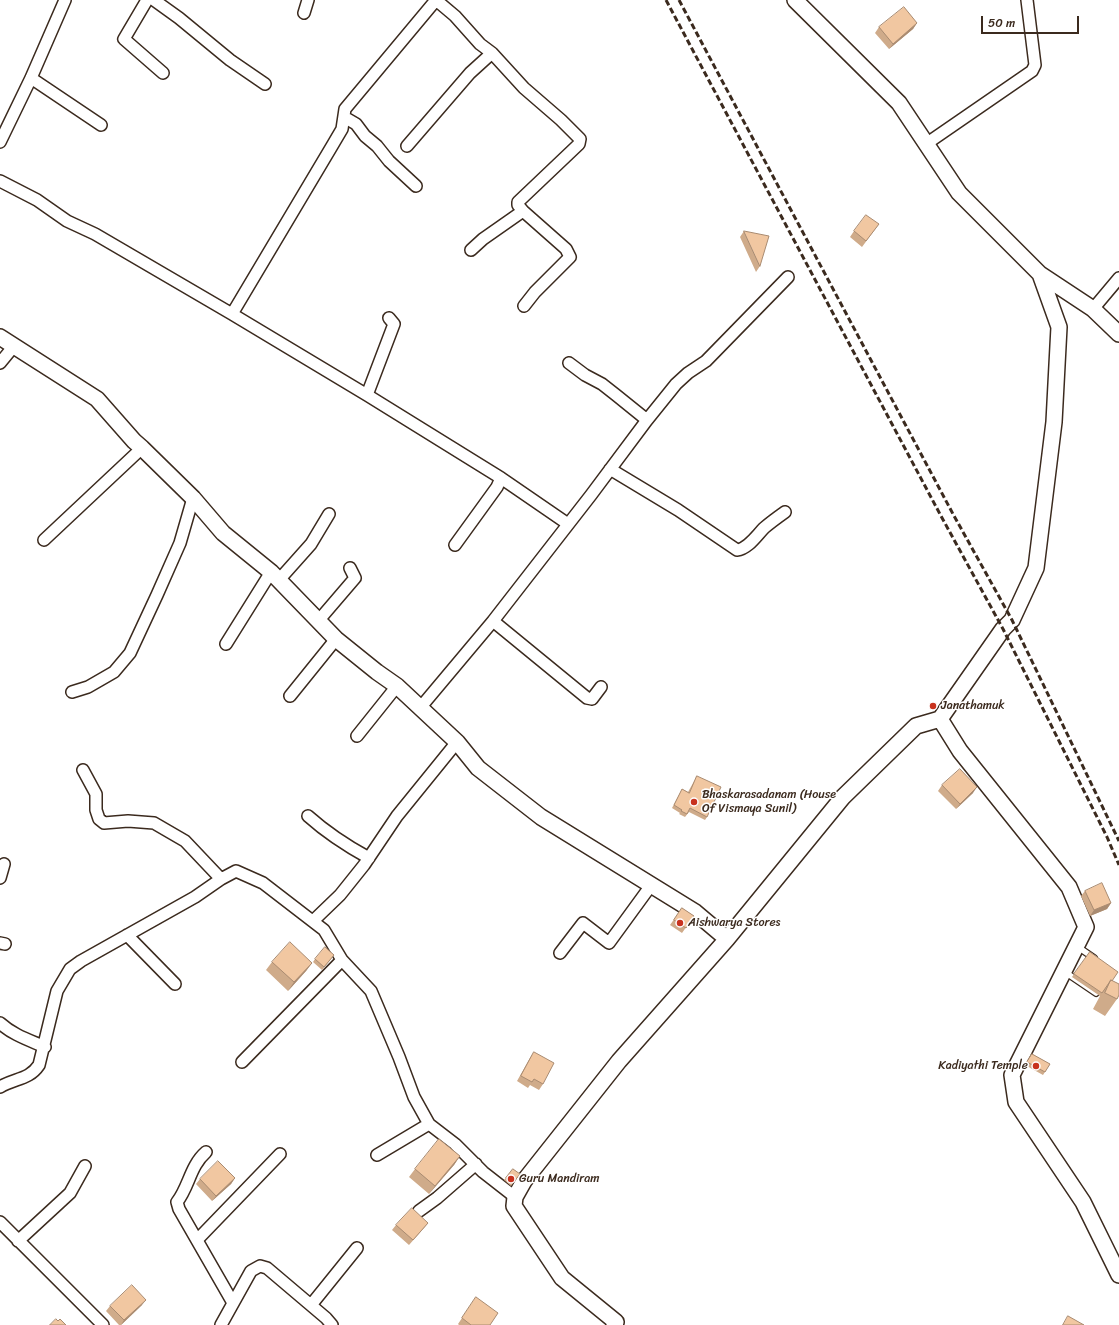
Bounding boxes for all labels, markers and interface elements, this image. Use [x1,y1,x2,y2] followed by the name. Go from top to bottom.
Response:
[983,8,1081,34] scale bar
[988,12,1015,34] text: 50 m
[941,699,1005,713] place label: Janathamuk
[928,701,938,711] marker: Janathamuk
[702,788,836,816] place label: Bhaskarasadanam (House Of Vismaya Sunil)
[689,797,699,807] marker: Bhaskarasadanam (House Of Vismaya Sunil)
[688,916,780,930] place label: Aishwarya Stores
[675,918,685,928] marker: Aishwarya Stores
[938,1059,1028,1073] place label: Kadiyathi Temple
[1031,1061,1041,1071] marker: Kadiyathi Temple
[519,1172,599,1186] place label: Guru Mandiram
[506,1174,516,1184] marker: Guru Mandiram

